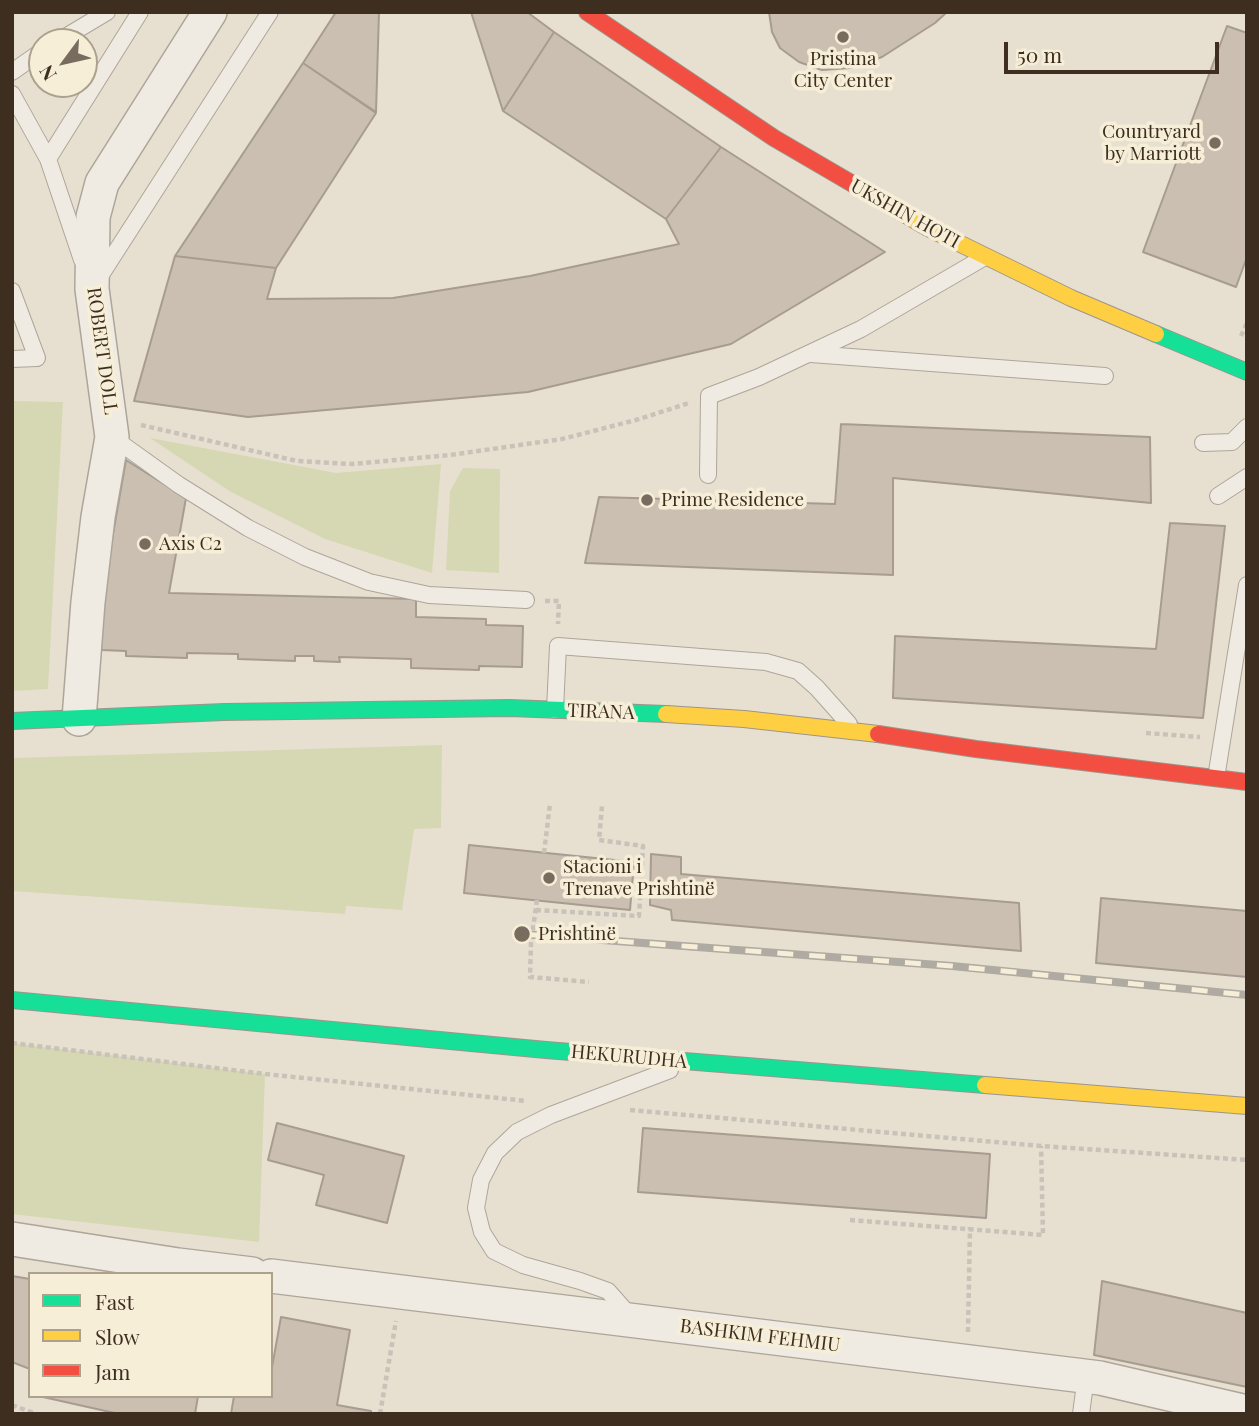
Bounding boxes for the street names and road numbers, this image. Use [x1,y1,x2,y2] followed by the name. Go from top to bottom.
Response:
[846,175,964,253] street label: UKSHIN HOTI
[82,286,122,416] street label: ROBERT DOLL
[567,699,635,725] street label: TIRANA
[570,1041,688,1073] street label: HEKURUDHA
[679,1315,841,1357] street label: BASHKIM FEHMIU

